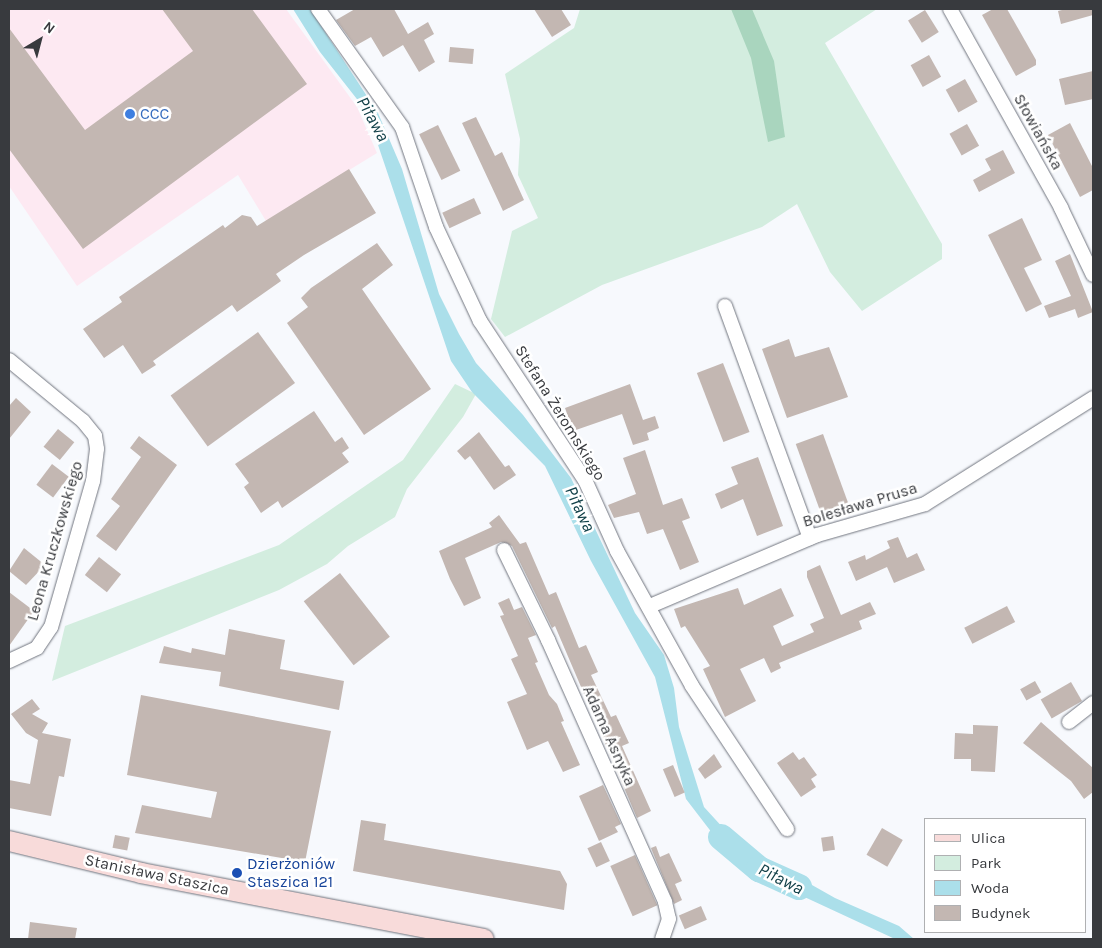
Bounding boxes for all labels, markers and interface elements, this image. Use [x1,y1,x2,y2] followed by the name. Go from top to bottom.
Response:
[15,15,65,65] north arrow
[40,18,58,37] text: N
[1009,91,1067,173] street label: Słowiańska
[352,93,394,145] water label: Piława
[140,104,169,124] place label: CCC
[124,108,136,120] marker: CCC
[511,342,609,484] street label: Stefana Żeromskiego
[23,459,87,623] street label: Leona Kruczkowskiego
[800,478,920,532] street label: Bolesława Prusa
[560,483,600,535] water label: Piława
[578,683,640,789] street label: Adama Asnyka
[924,818,1087,933] legend
[971,829,1005,847] text: Ulica
[83,850,231,900] street label: Stanisława Staszica
[247,854,335,892] place label: Dzierżoniów Staszica 121
[971,854,1001,872] text: Park
[755,858,807,900] water label: Piława
[231,867,243,879] marker: Dzierżoniów Staszica 121
[971,879,1009,897] text: Woda
[971,904,1030,922] text: Budynek

